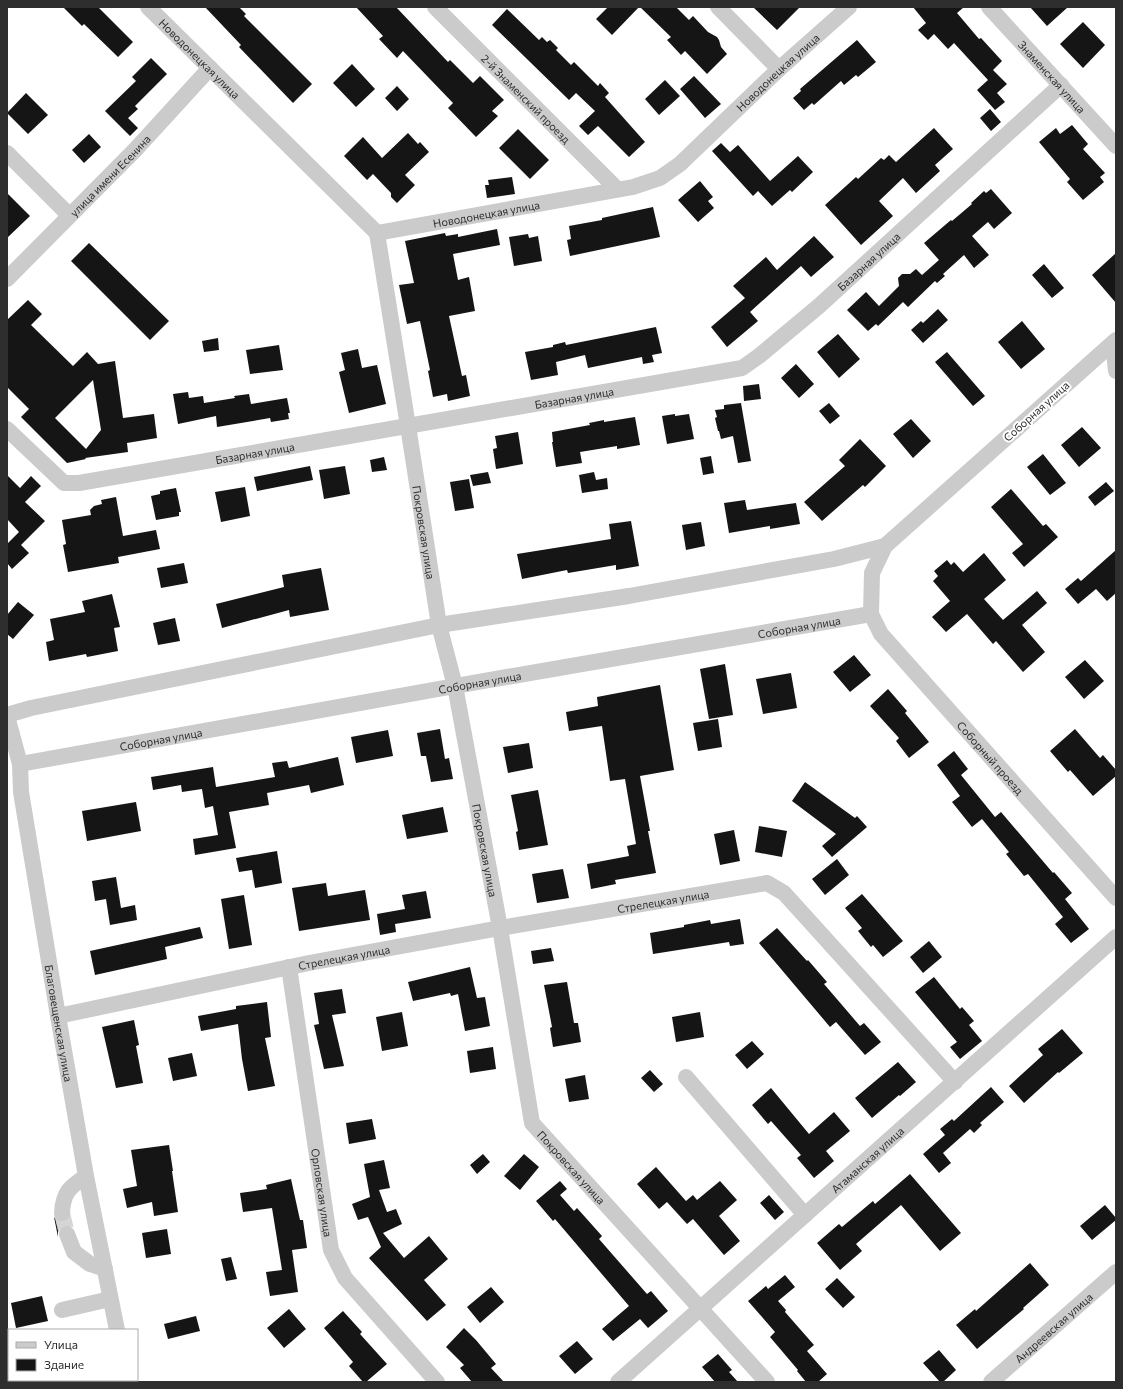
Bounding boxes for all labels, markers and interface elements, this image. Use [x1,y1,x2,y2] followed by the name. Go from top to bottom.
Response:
[157,16,243,101] street label: Новодонецкая улица
[733,30,821,113] street label: Новодонецкая улица
[1016,38,1089,115] street label: Знаменская улица
[479,51,574,146] street label: 2-й Знаменский проезд
[67,132,153,219] street label: улица имени Есенина
[432,197,541,229] street label: Новодонецкая улица
[834,229,902,293] street label: Базарная улица
[1001,378,1071,444] street label: Соборная улица
[534,384,615,410] street label: Базарная улица
[214,439,295,466] street label: Базарная улица
[411,484,438,580] street label: Покровская улица
[757,613,841,640] street label: Соборная улица
[437,668,522,695] street label: Соборная улица
[955,718,1027,797] street label: Соборный проезд
[118,725,203,753] street label: Соборная улица
[471,803,501,898] street label: Покровская улица
[616,886,710,915] street label: Стрелецкая улица
[297,942,391,972] street label: Стрелецкая улица
[43,964,76,1083] street label: Благовещенская улица
[828,1124,906,1195] street label: Атаманская улица
[535,1128,608,1206] street label: Покровская улица
[309,1147,335,1238] street label: Орловская улица
[1012,1289,1095,1365] street label: Андреевская улица
[8,1329,138,1381] legend
[44,1337,78,1351] text: Улица
[44,1357,84,1371] text: Здание

